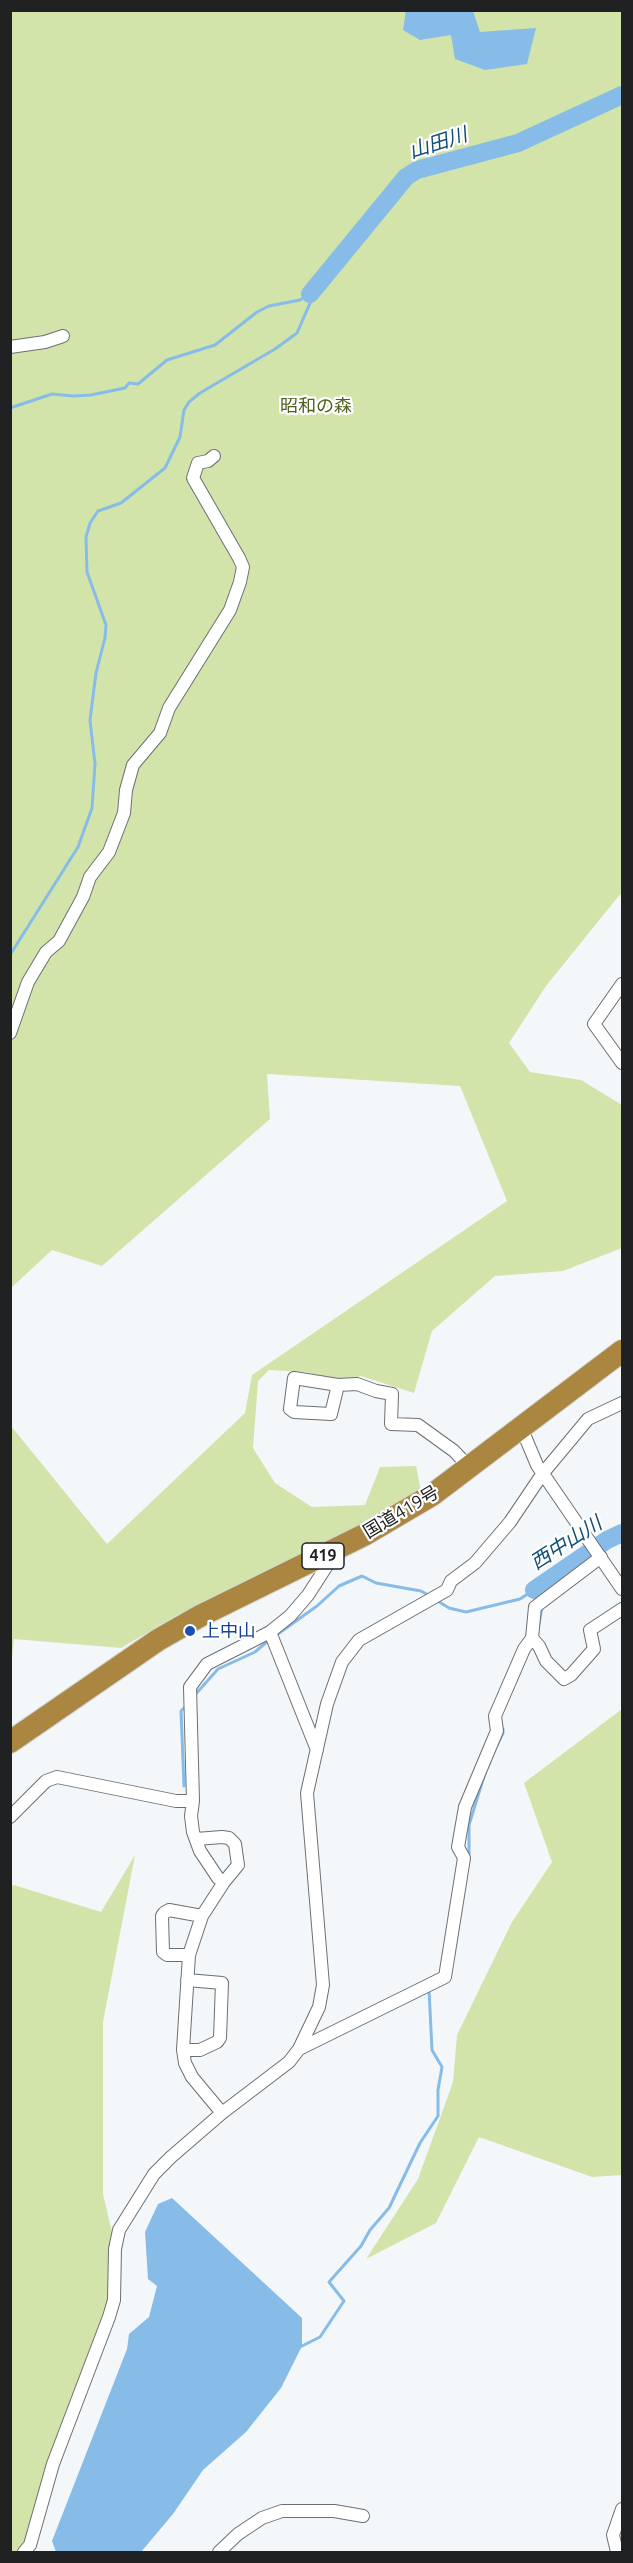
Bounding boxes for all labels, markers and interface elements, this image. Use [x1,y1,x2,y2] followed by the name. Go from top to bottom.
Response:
[406,122,470,164] water label: 山田川
[280,395,352,417] park label: 昭和の森
[359,1481,443,1543] street label: 国道419号
[526,1511,606,1575] water label: 西中山川
[302,1543,344,1569] road number: 419
[202,1620,256,1642] place label: 上中山
[183,1624,197,1638] marker: 上中山

